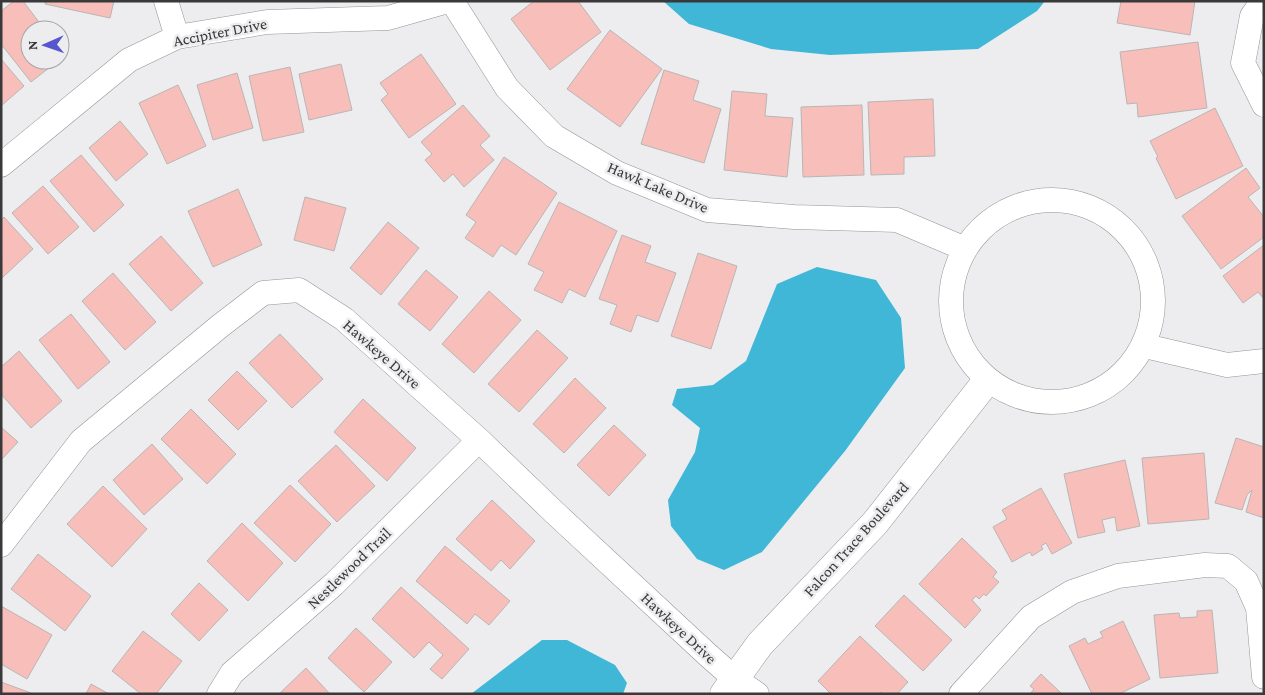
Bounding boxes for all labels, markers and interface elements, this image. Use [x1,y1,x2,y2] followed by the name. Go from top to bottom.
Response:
[172,15,268,50] street label: Accipiter Drive
[20,20,70,70] north arrow
[24,40,40,51] text: N
[605,158,711,216] street label: Hawk Lake Drive
[339,316,424,393] street label: Hawkeye Drive
[800,478,912,600] street label: Falcon Trace Boulevard
[304,524,394,612] street label: Nestlewood Trail
[637,589,720,668] street label: Hawkeye Drive

